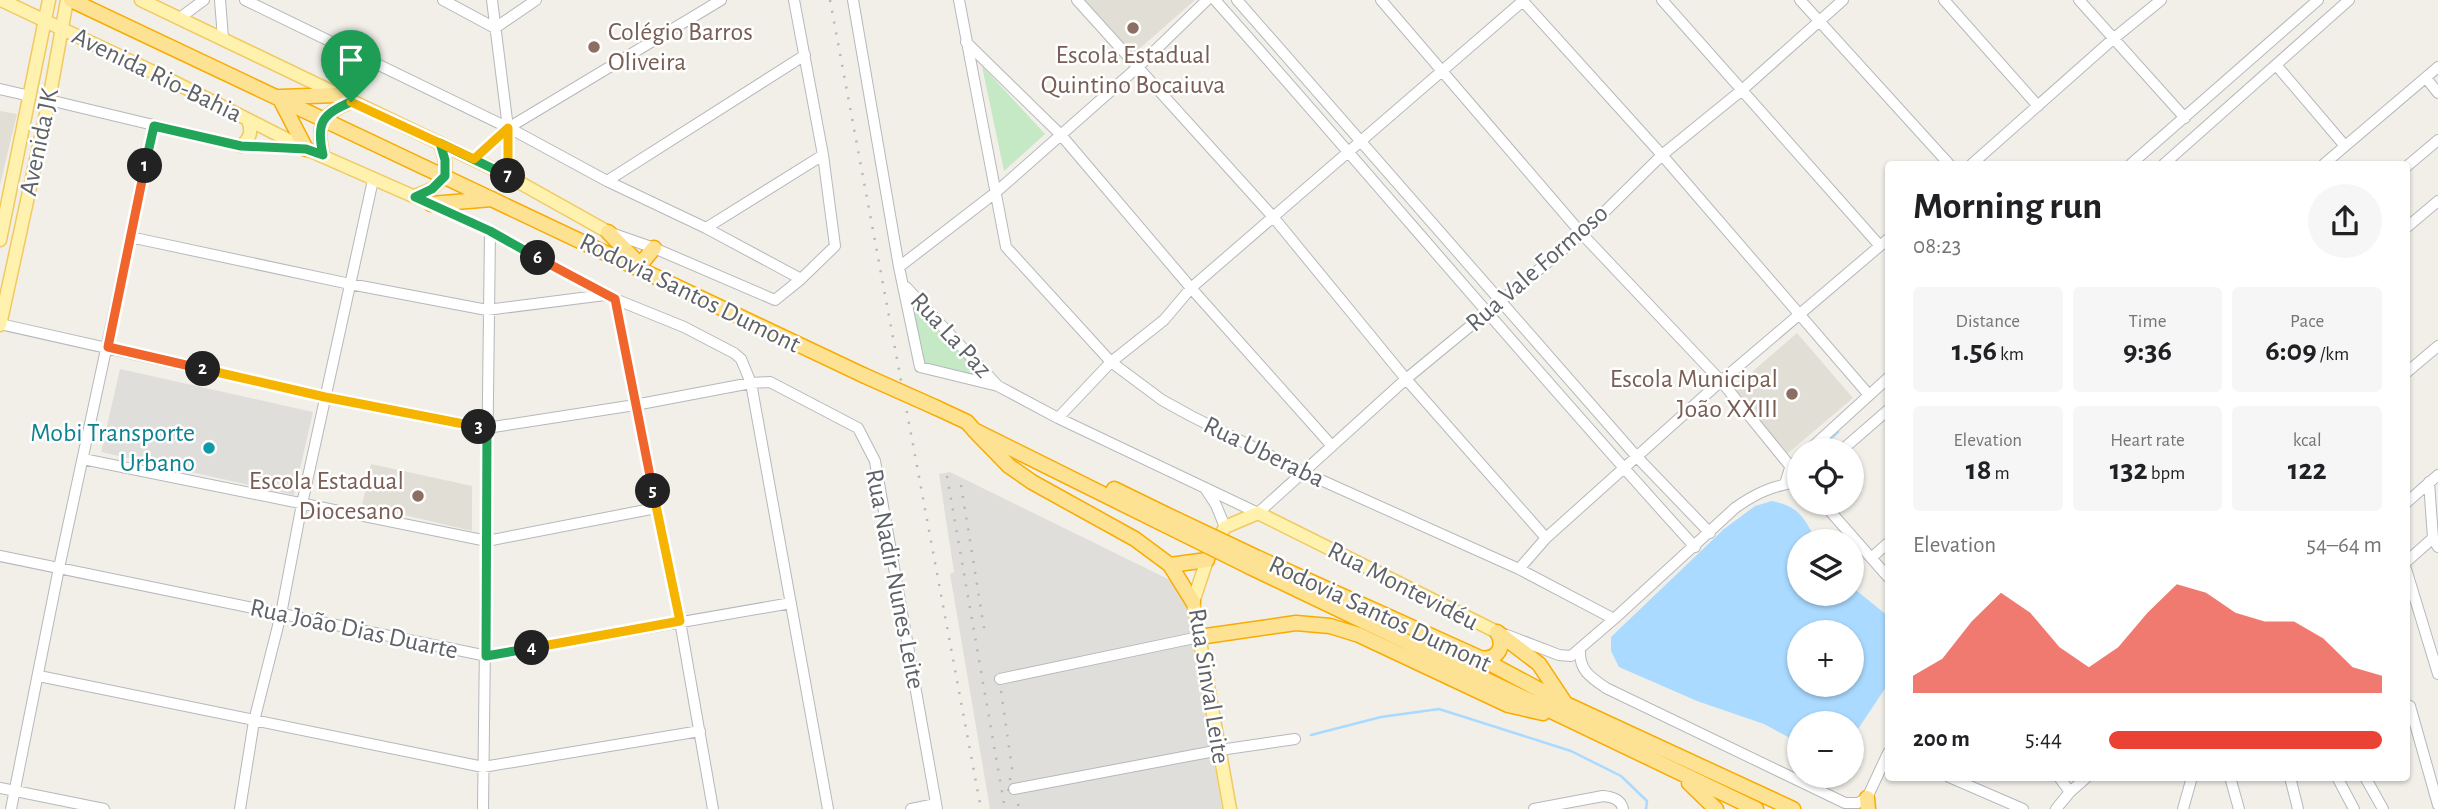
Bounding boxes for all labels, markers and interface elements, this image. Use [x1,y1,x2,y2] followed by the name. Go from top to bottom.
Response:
[608,19,753,75] place label: Colégio Barros Oliveira
[1125,20,1141,36] marker: Escola Estadual Quintino Bocaiuva
[68,23,246,127] street label: Avenida Rio-Bahia
[321,30,381,102] pin
[586,39,602,55] marker: Colégio Barros Oliveira
[332,41,370,79] icon: arrive
[1041,42,1225,98] place label: Escola Estadual Quintino Bocaiuva
[15,85,63,198] street label: Avenida JK
[128,148,162,184] pin: 1
[141,156,148,175] text: 1
[490,158,526,194] pin: 7
[503,166,512,185] text: 7
[2308,184,2382,258] button: share
[1913,188,2102,226] text: Morning run
[1461,200,1613,336] street label: Rua Vale Formoso
[576,228,804,358] street label: Rodovia Santos Dumont
[1913,235,1961,258] text: 08:23
[520,240,556,276] pin: 6
[533,248,542,267] text: 6
[905,287,997,383] street label: Rua La Paz
[1956,312,2020,331] text: Distance
[2129,312,2166,331] text: Time
[2290,312,2324,331] text: Pace
[1952,336,1997,366] text: 1.56
[2123,336,2172,366] text: 9:36
[2265,336,2317,366] text: 6:09
[1997,345,2024,364] text: km
[2317,345,2349,364] text: /km
[186,352,220,386] pin: 2
[198,359,207,378] text: 2
[1610,366,1778,422] place label: Escola Municipal João XXIII
[1784,386,1800,402] marker: Escola Municipal João XXIII
[462,410,496,444] pin: 3
[1200,412,1328,492] street label: Rua Uberaba
[474,417,483,436] text: 3
[30,420,195,476] place label: Mobi Transporte Urbano
[1953,431,2022,450] text: Elevation
[2110,431,2185,450] text: Heart rate
[2293,431,2322,450] text: kcal
[1787,438,1864,788] map controls
[1787,438,1864,515] button: locate
[201,440,217,456] marker: Mobi Transporte Urbano
[1966,455,1991,485] text: 18
[2110,455,2148,485] text: 132
[2288,455,2327,485] text: 122
[1991,464,2010,483] text: m
[2148,464,2185,483] text: bpm
[861,467,929,691] street label: Rua Nadir Nunes Leite
[249,468,404,524] place label: Escola Estadual Diocesano
[636,474,670,508] pin: 5
[648,481,657,500] text: 5
[410,488,426,504] marker: Escola Estadual Diocesano
[1787,529,1864,606] button: layers
[1913,534,1996,557] text: Elevation
[2306,534,2382,557] text: 54–64 m
[1323,537,1483,635] street label: Rua Montevidéu
[1265,551,1495,677] street label: Rodovia Santos Dumont
[248,594,460,664] street label: Rua João Dias Duarte
[1184,606,1234,766] street label: Rua Sinval Leite
[1787,620,1864,697] button: +
[514,630,550,666] pin: 4
[527,638,536,657] text: 4
[1787,711,1864,788] button: −
[1913,728,1970,751] text: 200 m
[2025,728,2062,751] text: 5:44

